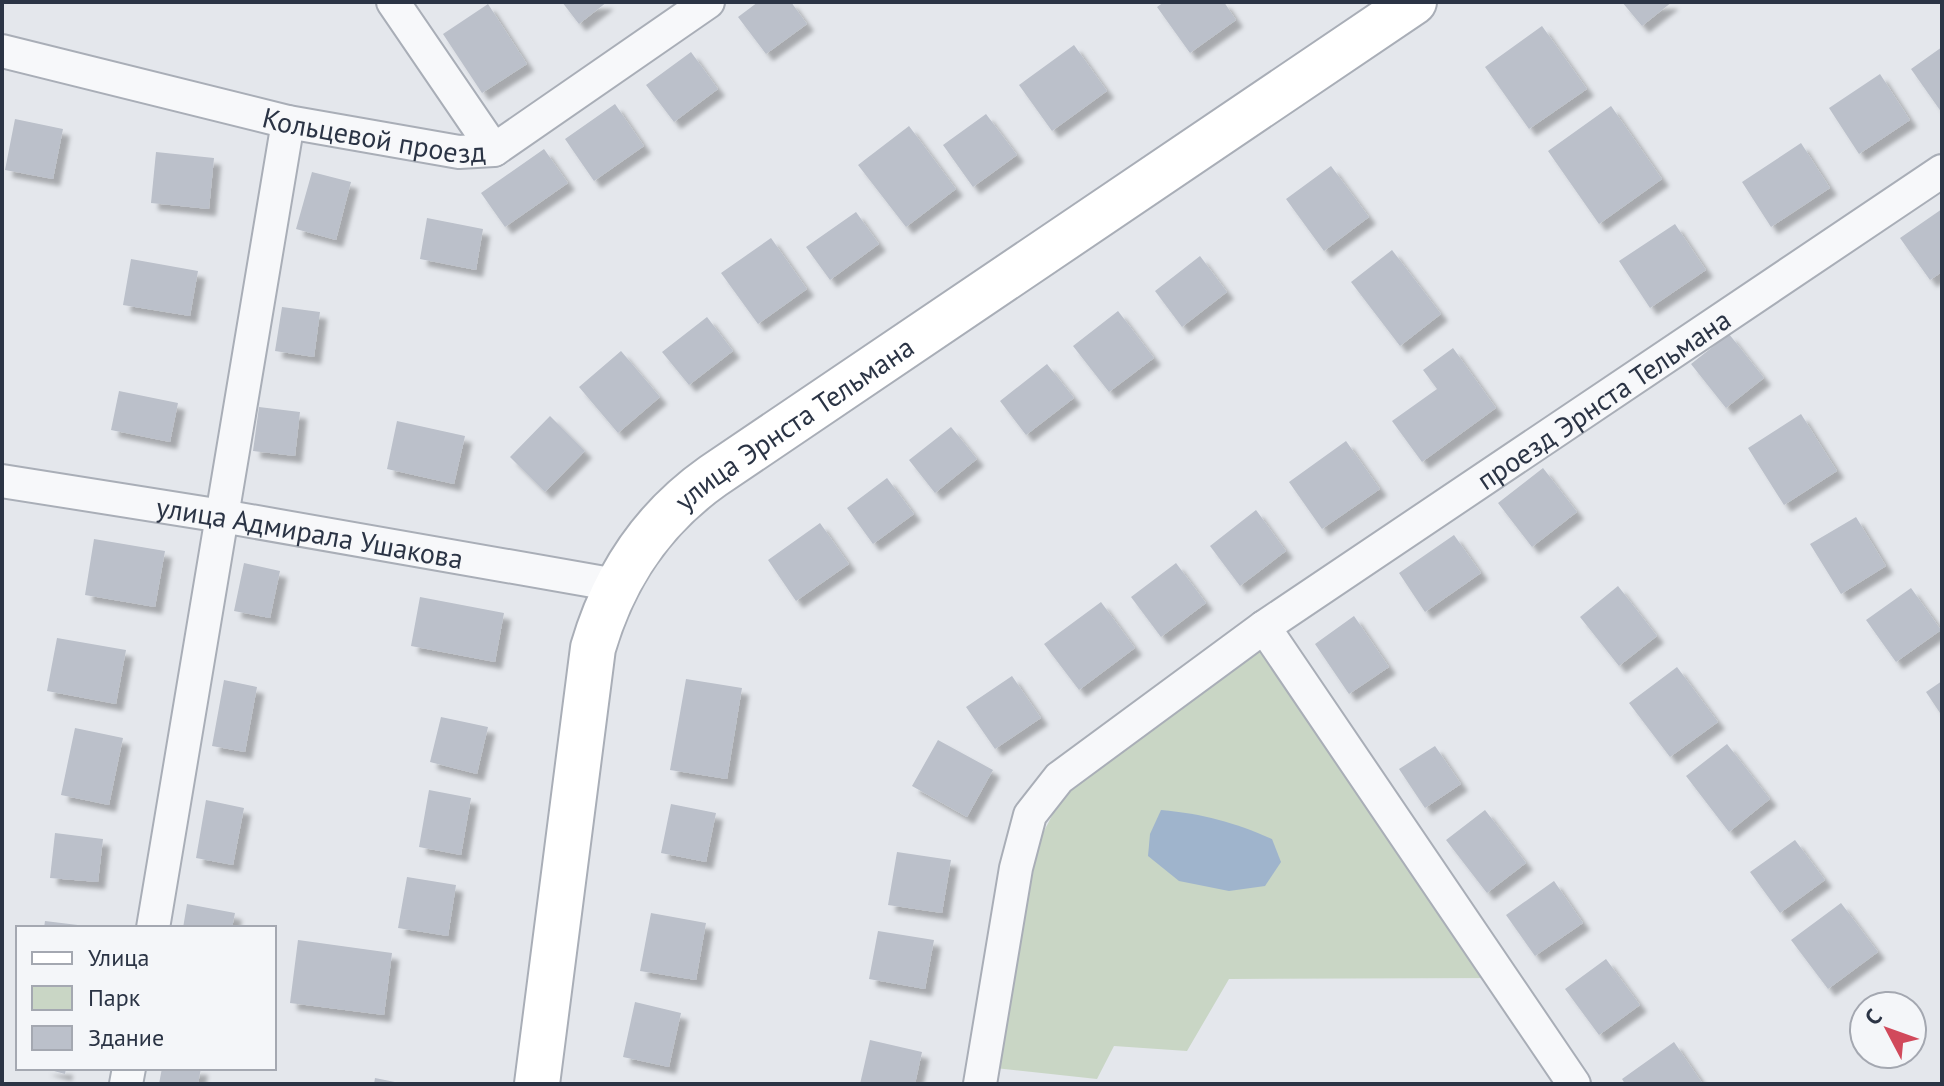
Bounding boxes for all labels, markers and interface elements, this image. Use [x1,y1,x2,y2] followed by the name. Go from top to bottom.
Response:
[259,98,486,171] street label: Кольцевой проезд
[1469,300,1737,498] street label: проезд Эрнста Тельмана
[666,327,920,518] street label: улица Эрнста Тельмана
[154,487,466,576] street label: улица Адмирала Ушакова
[16,926,276,1070] legend
[88,942,149,973] text: Улица
[88,982,141,1013] text: Парк
[1848,990,1928,1070] north arrow
[1858,1003,1888,1031] text: С
[88,1022,164,1053] text: Здание

